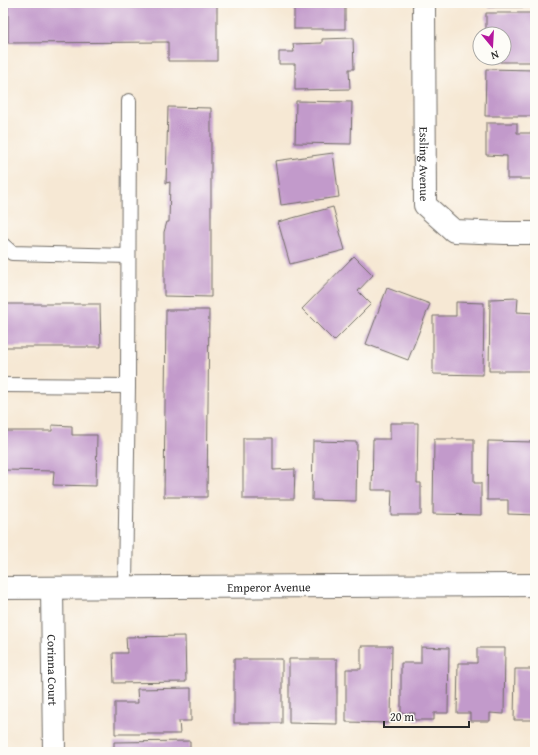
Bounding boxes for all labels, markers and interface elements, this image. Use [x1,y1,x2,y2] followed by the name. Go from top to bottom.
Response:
[472,26,512,66] north arrow
[489,47,501,64] text: N
[416,127,433,202] street label: Essling Avenue
[227,578,311,595] street label: Emperor Avenue
[44,634,62,706] street label: Corinna Court
[384,703,469,729] scale bar
[390,708,414,725] text: 20 m

